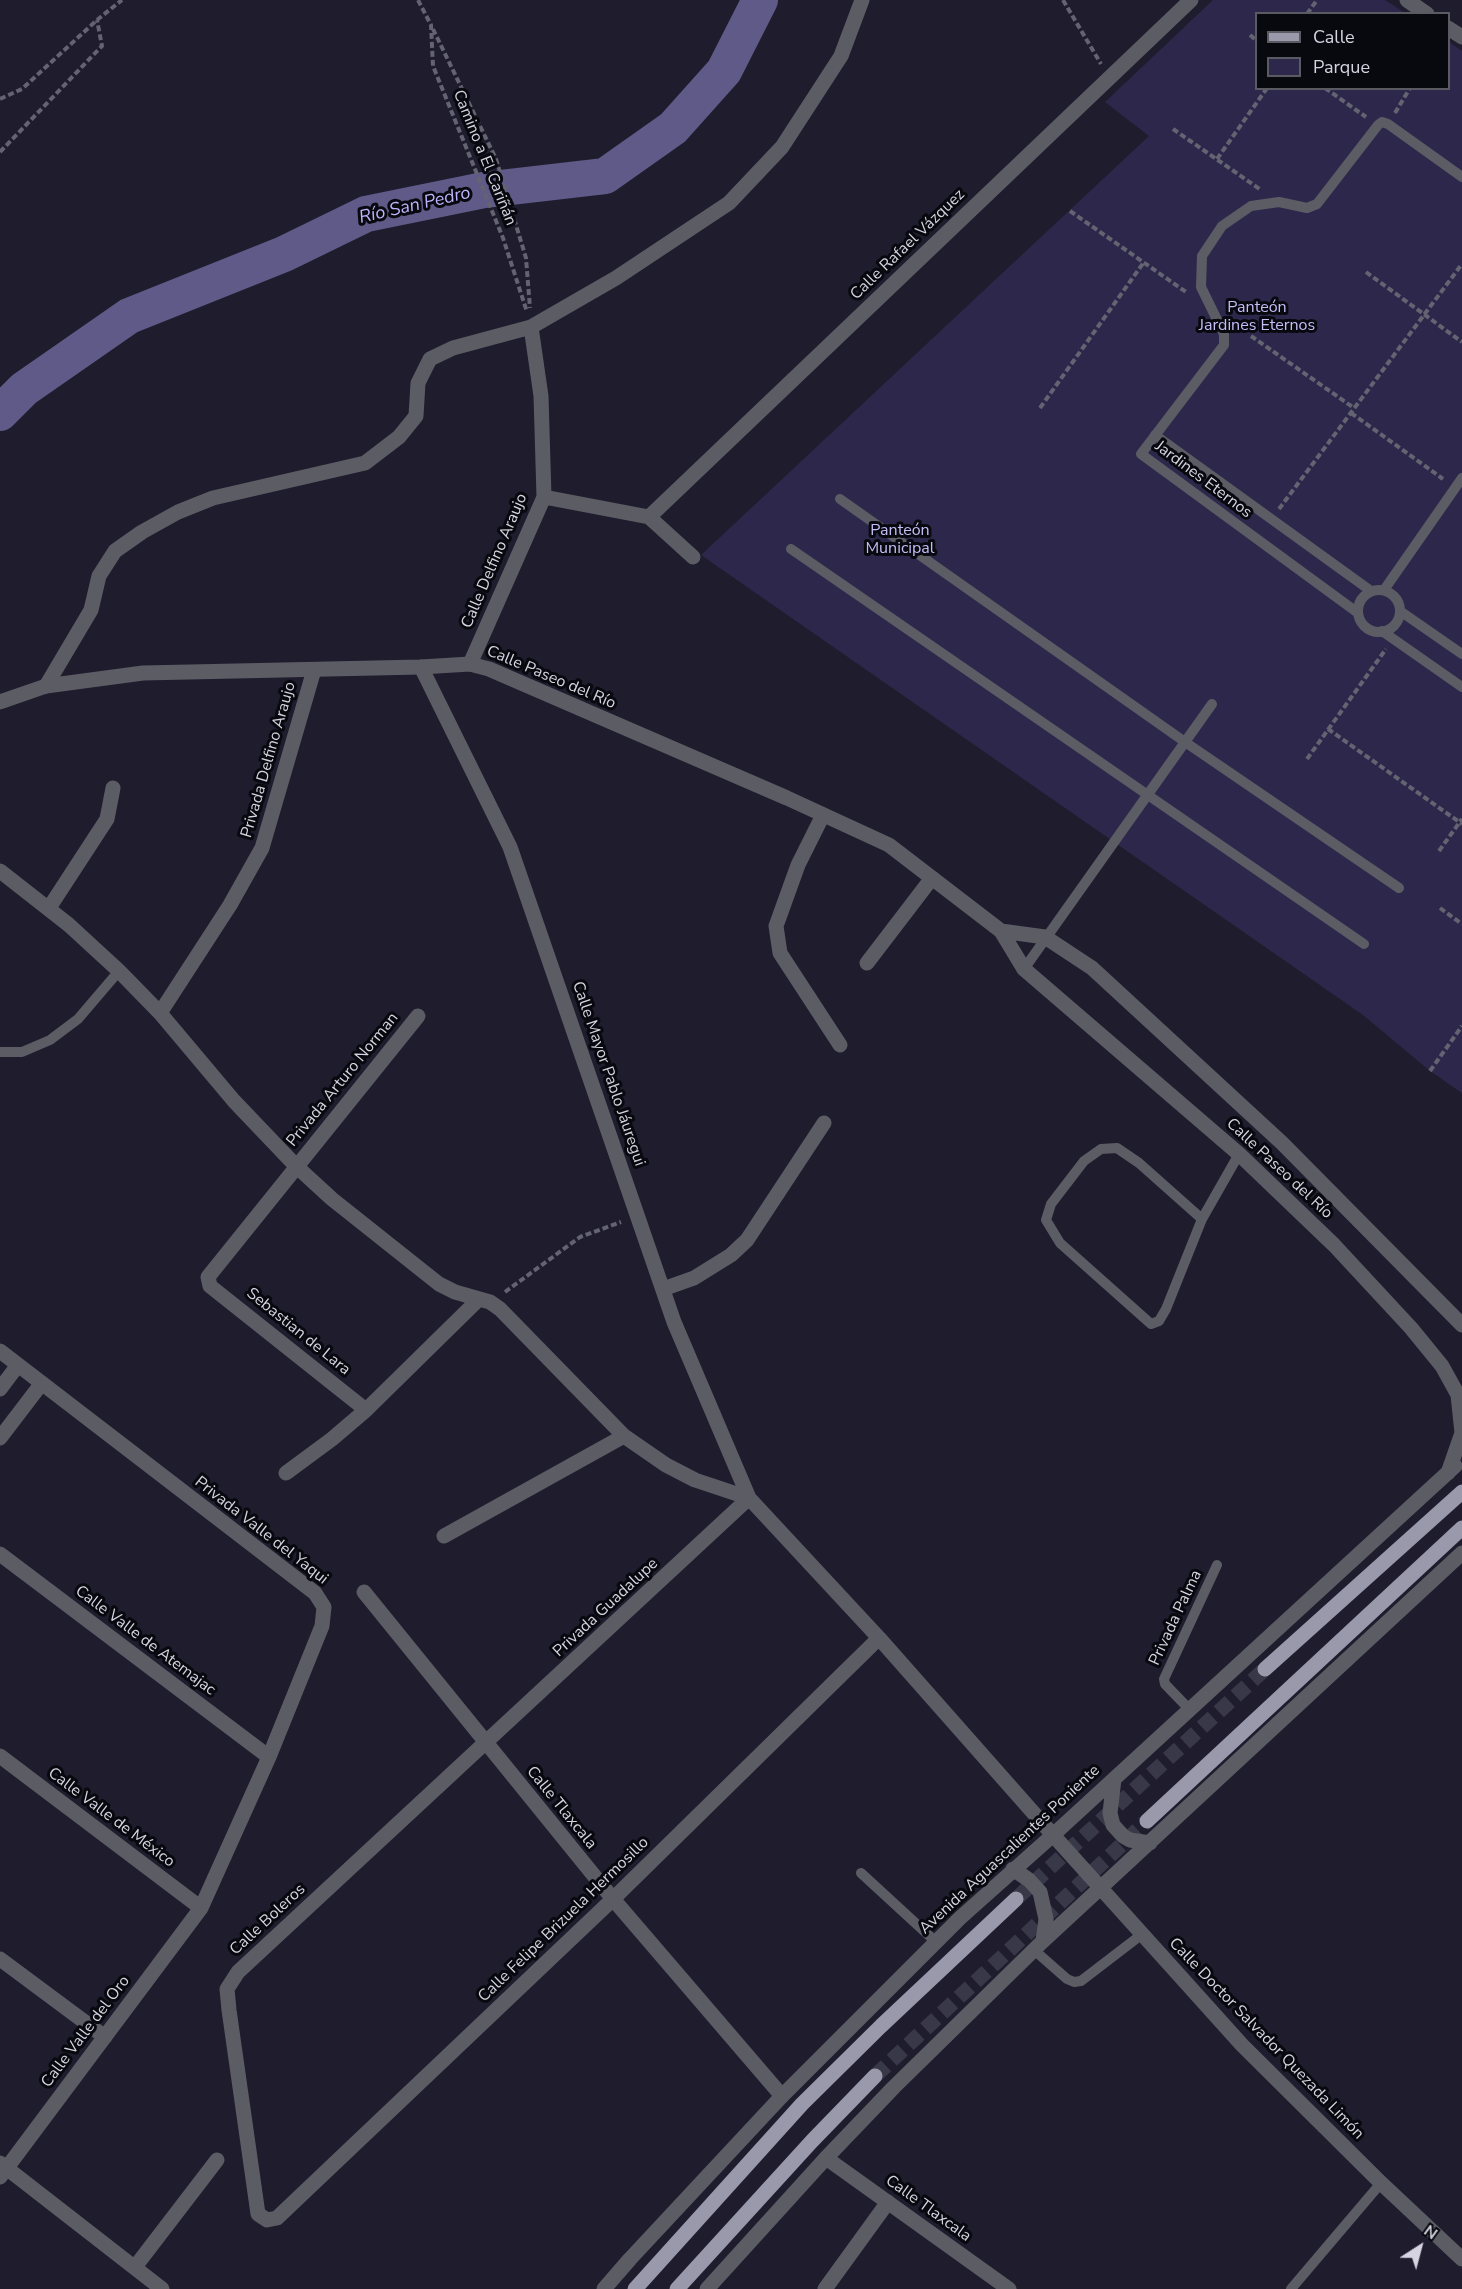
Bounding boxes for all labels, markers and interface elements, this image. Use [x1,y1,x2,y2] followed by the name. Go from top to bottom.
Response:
[1255,12,1450,90] legend
[1313,25,1355,49] text: Calle
[1313,55,1370,79] text: Parque
[448,87,520,229] street label: Camino a El Cariñán
[357,183,473,229] water label: Río San Pedro
[847,186,969,304] street label: Calle Rafael Vázquez
[1199,298,1315,336] park label: Panteón Jardines Eternos
[1151,437,1255,523] street label: Jardines Eternos
[458,491,532,631] street label: Calle Delfino Araujo
[865,521,935,559] park label: Panteón Municipal
[484,642,618,714] street label: Calle Paseo del Río
[238,680,300,840] street label: Privada Delfino Araujo
[567,979,649,1169] street label: Calle Mayor Pablo Jáuregui
[283,1009,403,1151] street label: Privada Arturo Norman
[1222,1115,1336,1223] street label: Calle Paseo del Río
[242,1284,354,1380] street label: Sebastian de Lara
[190,1473,332,1589] street label: Privada Valle del Yaqui
[550,1554,662,1662] street label: Privada Guadalupe
[1146,1567,1206,1669] street label: Privada Palma
[71,1582,219,1700] street label: Calle Valle de Atemajac
[916,1761,1104,1939] street label: Avenida Aguascalientes Poniente
[522,1763,600,1853] street label: Calle Tlaxcala
[44,1764,178,1872] street label: Calle Valle de México
[475,1833,653,2007] street label: Calle Felipe Brizuela Hermosillo
[226,1880,310,1960] street label: Calle Boleros
[1164,1934,1368,2144] street label: Calle Doctor Salvador Quezada Limón
[38,1972,134,2092] street label: Calle Valle del Oro
[881,2172,975,2246] street label: Calle Tlaxcala
[1390,2217,1450,2277] north arrow
[1419,2220,1442,2245] text: N

